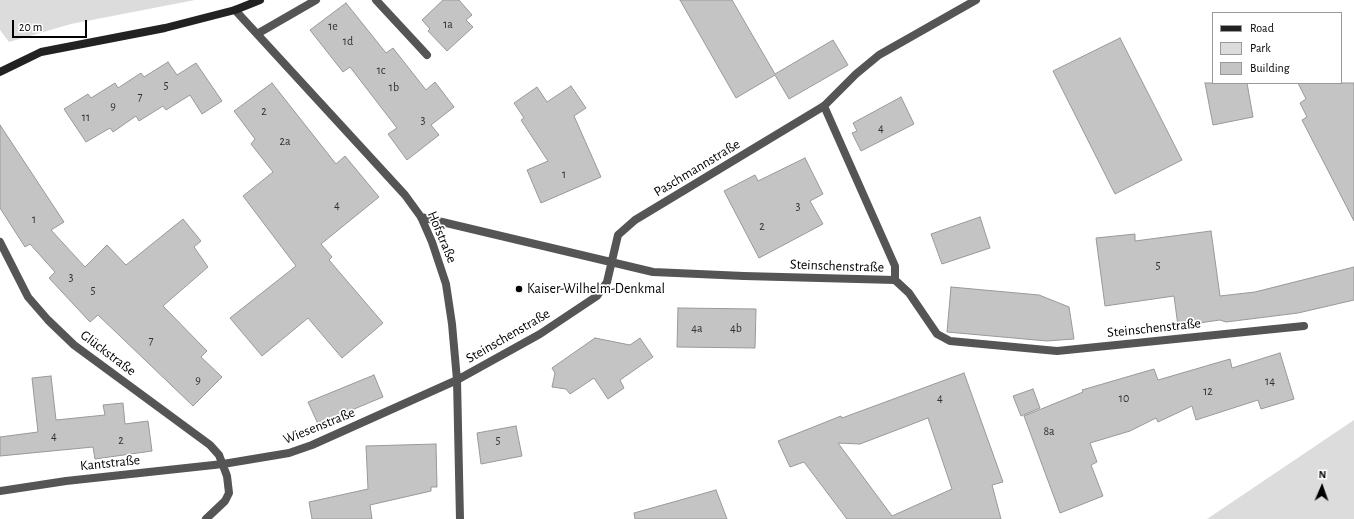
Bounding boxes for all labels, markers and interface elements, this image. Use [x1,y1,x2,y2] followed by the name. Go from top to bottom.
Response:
[14,12,89,38] scale bar
[1212,12,1342,84] legend
[443,17,453,31] house number: 1a
[328,19,338,33] house number: 1e
[19,21,42,33] text: 20 m
[1250,22,1274,34] text: Road
[343,34,353,48] house number: 1d
[1250,42,1271,54] text: Park
[1250,62,1290,74] text: Building
[377,63,385,77] house number: 1c
[163,78,169,92] house number: 5
[389,80,399,94] house number: 1b
[137,89,143,103] house number: 7
[110,99,116,113] house number: 9
[261,104,267,118] house number: 2
[82,110,90,124] house number: 11
[421,113,425,127] house number: 3
[878,121,884,135] house number: 4
[279,134,291,148] house number: 2a
[651,136,743,200] street label: Paschmannstraße
[562,167,566,181] house number: 1
[334,198,340,212] house number: 4
[796,199,800,213] house number: 3
[424,208,460,266] street label: Hofstraße
[32,212,36,226] house number: 1
[759,219,765,233] house number: 2
[790,256,884,276] street label: Steinschenstraße
[1155,258,1161,272] house number: 5
[69,270,73,284] house number: 3
[527,281,665,297] place label: Kaiser-Wilhelm-Denkmal
[90,283,96,297] house number: 5
[514,284,524,294] marker: Kaiser-Wilhelm-Denkmal
[463,305,553,367] street label: Steinschenstraße
[1106,315,1202,341] street label: Steinschenstraße
[691,321,703,335] house number: 4a
[730,321,742,335] house number: 4b
[77,327,139,379] street label: Glückstraße
[148,333,154,347] house number: 7
[195,373,201,387] house number: 9
[1265,374,1275,388] house number: 14
[1203,384,1213,398] house number: 12
[937,391,943,405] house number: 4
[1119,391,1129,405] house number: 10
[281,404,357,448] street label: Wiesenstraße
[1043,424,1055,438] house number: 8a
[51,429,57,443] house number: 4
[118,433,124,447] house number: 2
[495,433,501,447] house number: 5
[79,451,141,475] street label: Kantstraße
[1302,467,1342,507] north arrow
[1318,469,1326,480] text: N

